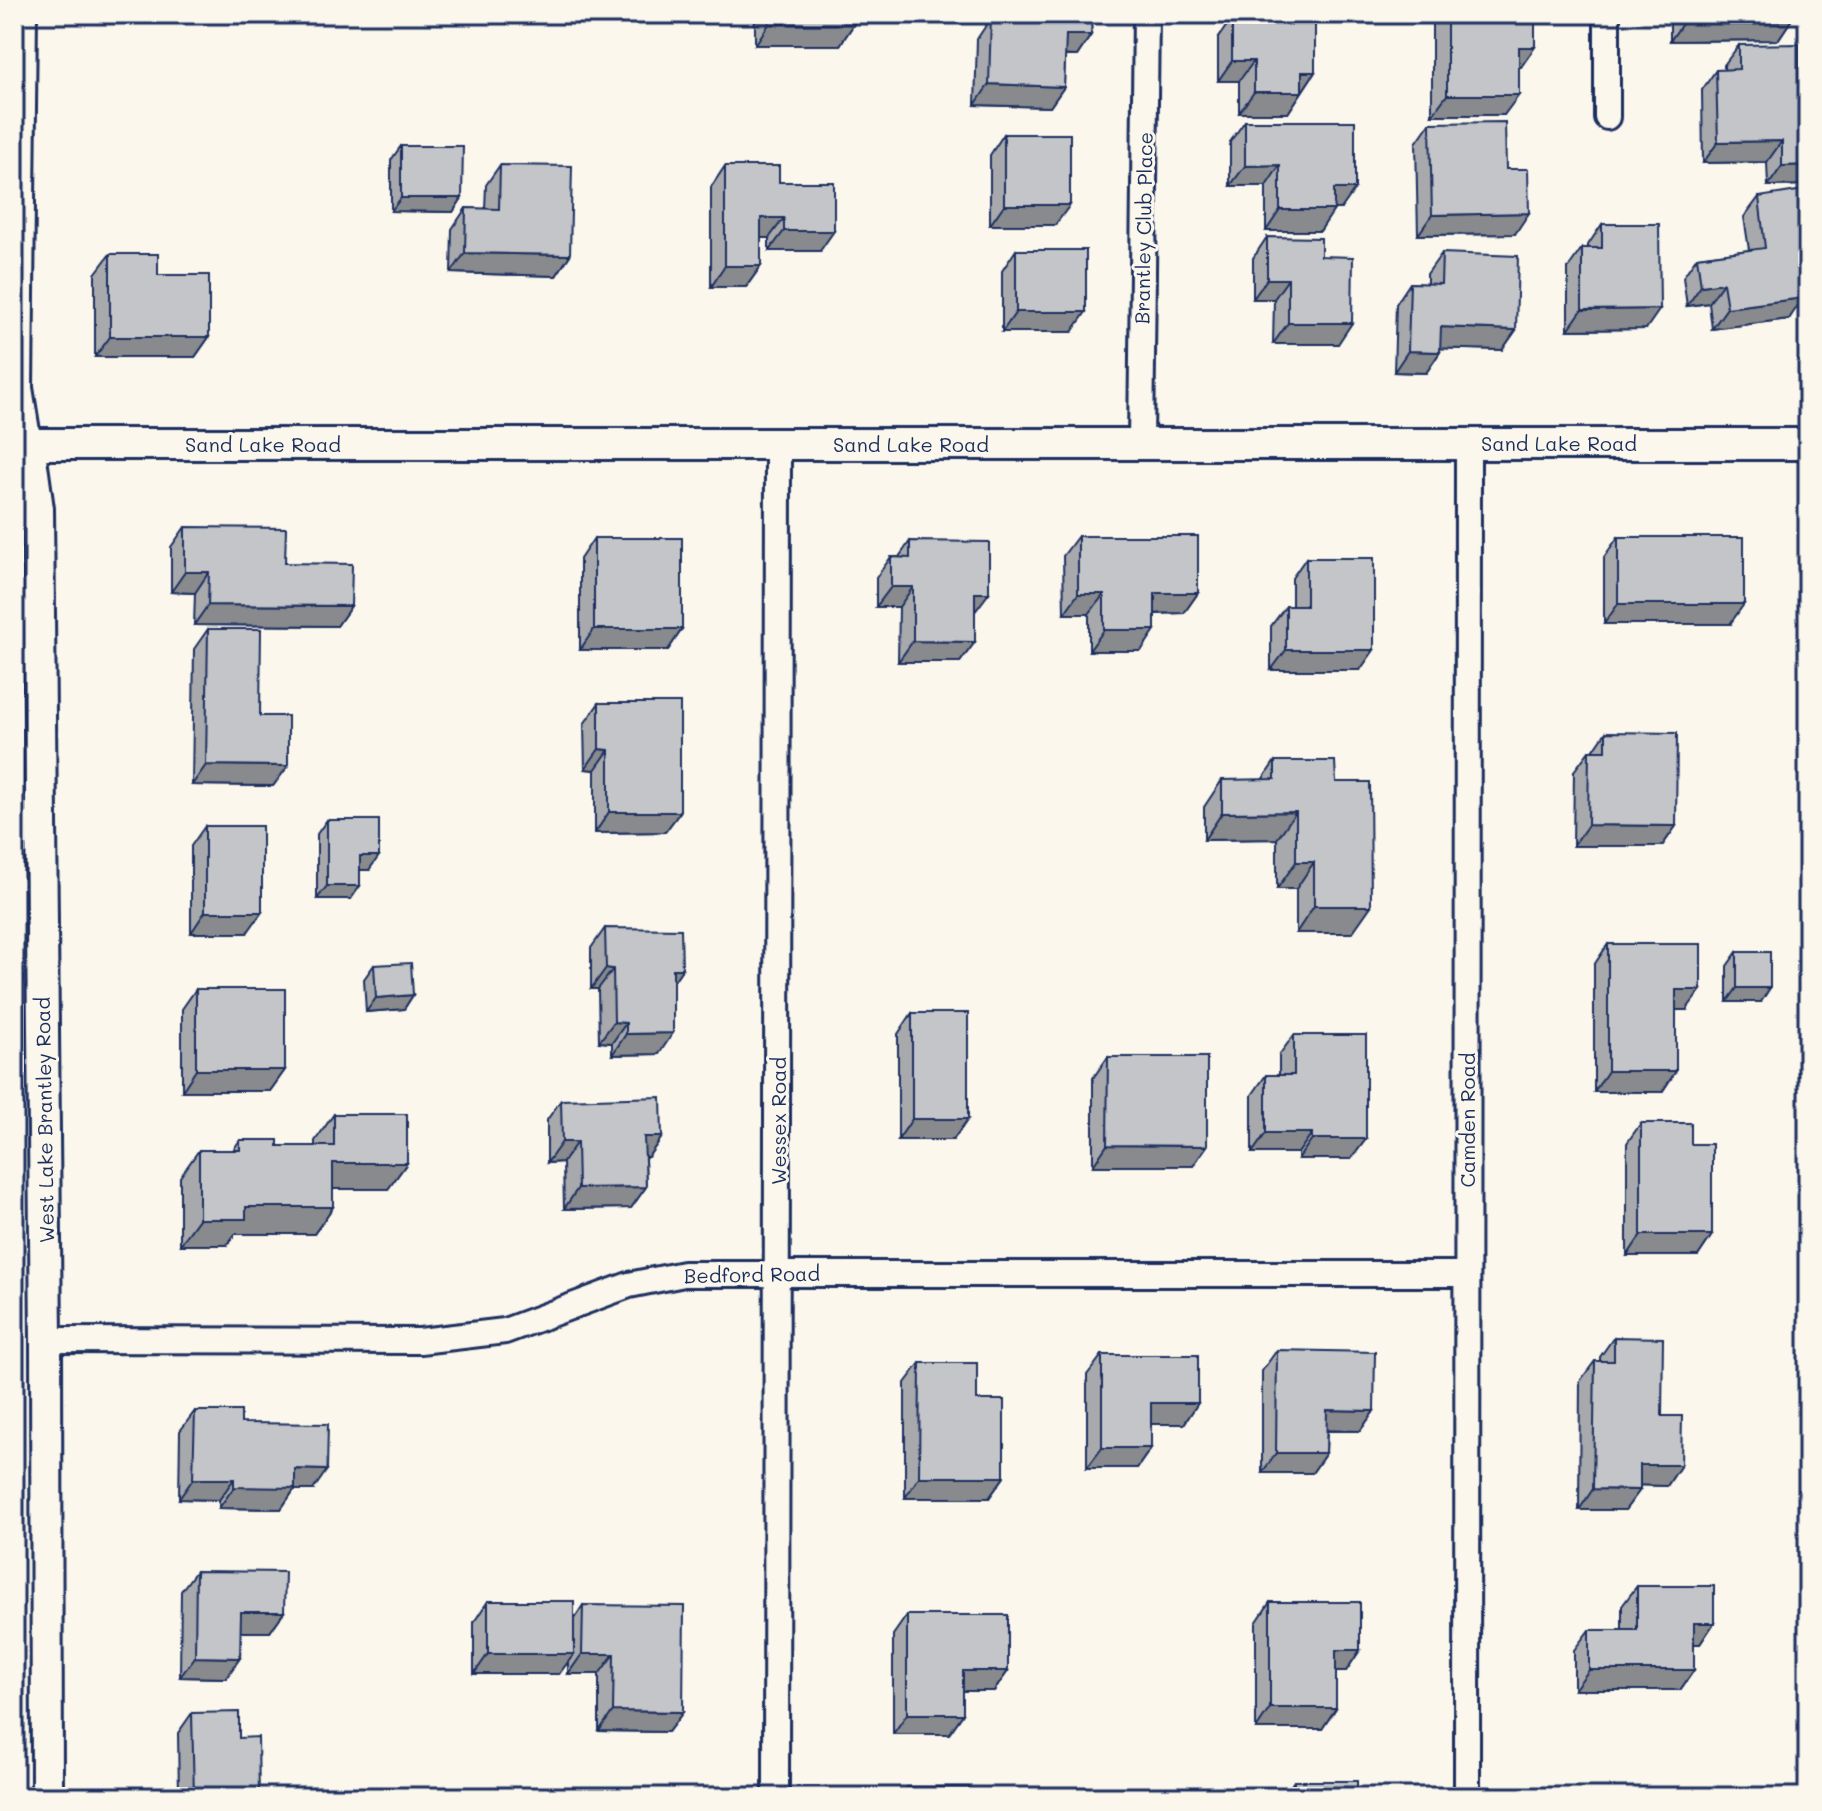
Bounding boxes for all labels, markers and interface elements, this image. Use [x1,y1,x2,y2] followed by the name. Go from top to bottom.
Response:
[1128,132,1158,324] street label: Brantley Club Place
[1481,430,1637,456] street label: Sand Lake Road
[185,431,341,457] street label: Sand Lake Road
[833,431,989,457] street label: Sand Lake Road
[29,997,59,1243] street label: West Lake Brantley Road
[1454,1052,1480,1188] street label: Camden Road
[765,1057,791,1185] street label: Wessex Road
[684,1260,820,1288] street label: Bedford Road

